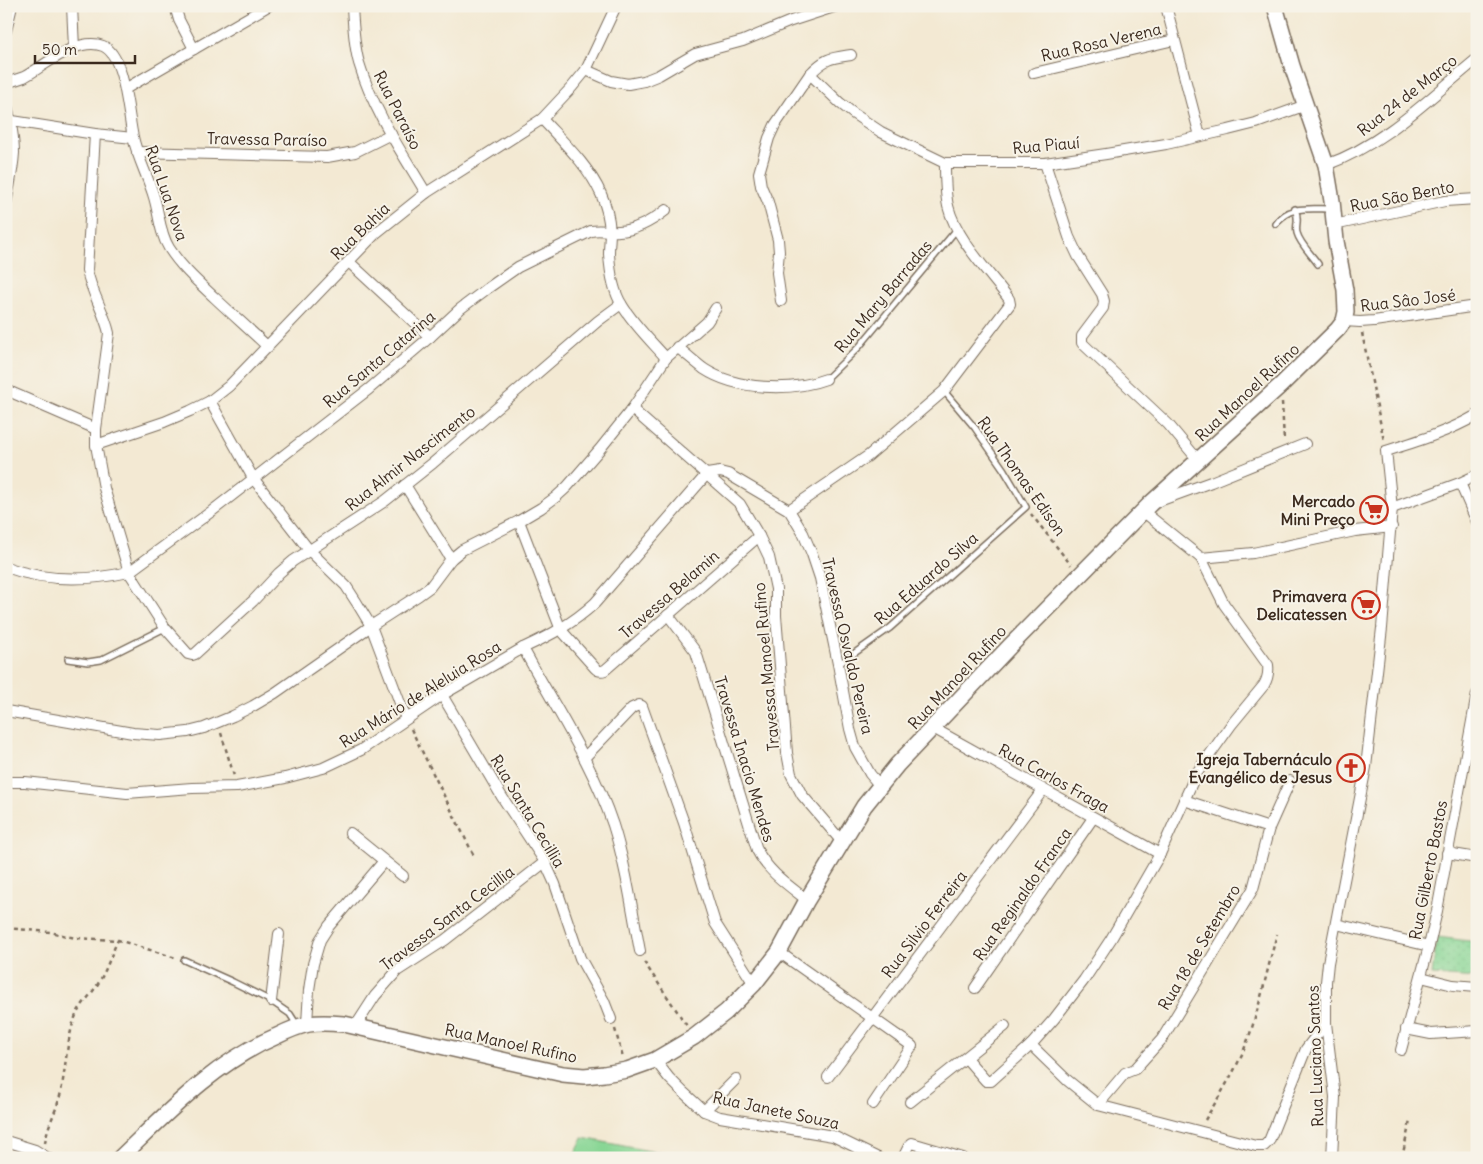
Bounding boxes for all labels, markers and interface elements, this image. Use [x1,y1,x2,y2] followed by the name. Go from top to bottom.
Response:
[1039,18,1163,66] street label: Rua Rosa Verena
[35,32,135,64] scale bar
[42,40,77,59] text: 50 m
[1353,50,1461,140] street label: Rua 24 de Março
[370,67,426,153] street label: Rua Paraíso
[207,128,327,150] street label: Travessa Paraíso
[1012,132,1081,158] street label: Rua Piauí
[141,143,193,243] street label: Rua Lua Nova
[1348,176,1456,216] street label: Rua São Bento
[326,198,394,264] street label: Rua Bahia
[830,236,936,356] street label: Rua Mary Barradas
[1359,284,1457,316] street label: Rua Sâo José
[319,306,439,412] street label: Rua Santa Catarina
[1191,339,1303,445] street label: Rua Manoel Rufino
[341,401,479,515] street label: Rua Almir Nascimento
[973,413,1071,539] street label: Rua Thomas Edison
[1281,491,1355,530] place label: Mercado Mini Preço
[1359,495,1389,525] supermarket icon: Mercado Mini Preço
[870,528,982,628] street label: Rua Eduardo Silva
[615,545,723,643] street label: Travessa Belamin
[818,556,878,736] street label: Travessa Osvaldo Pereira
[749,582,783,752] street label: Travessa Manoel Rufino
[1256,586,1347,624] place label: Primavera Delicatessen
[1351,590,1381,620] supermarket icon: Primavera Delicatessen
[904,621,1010,733] street label: Rua Manoel Rufino
[336,636,504,752] street label: Rua Mário de Aleluia Rosa
[710,674,780,844] street label: Travessa Inacio Mendes
[995,739,1113,817] street label: Rua Carlos Fraga
[1189,749,1332,788] place label: Igreja Tabernáculo Evangélico de Jesus
[486,751,570,871] street label: Rua Santa Cecillia
[1336,753,1366,783] church icon: Igreja Tabernáculo Evangélico de Jesus
[1405,799,1451,941] street label: Rua Gilberto Bastos
[969,824,1075,964] street label: Rua Reginaldo Franca
[376,861,518,975] street label: Travessa Santa Cecillia
[877,866,971,982] street label: Rua Silvio Ferreira
[1154,881,1244,1013] street label: Rua 18 de Setembro
[1303,985,1327,1127] street label: Rua Luciano Santos
[443,1019,579,1067] street label: Rua Manoel Rufino
[711,1087,841,1133] street label: Rua Janete Souza

